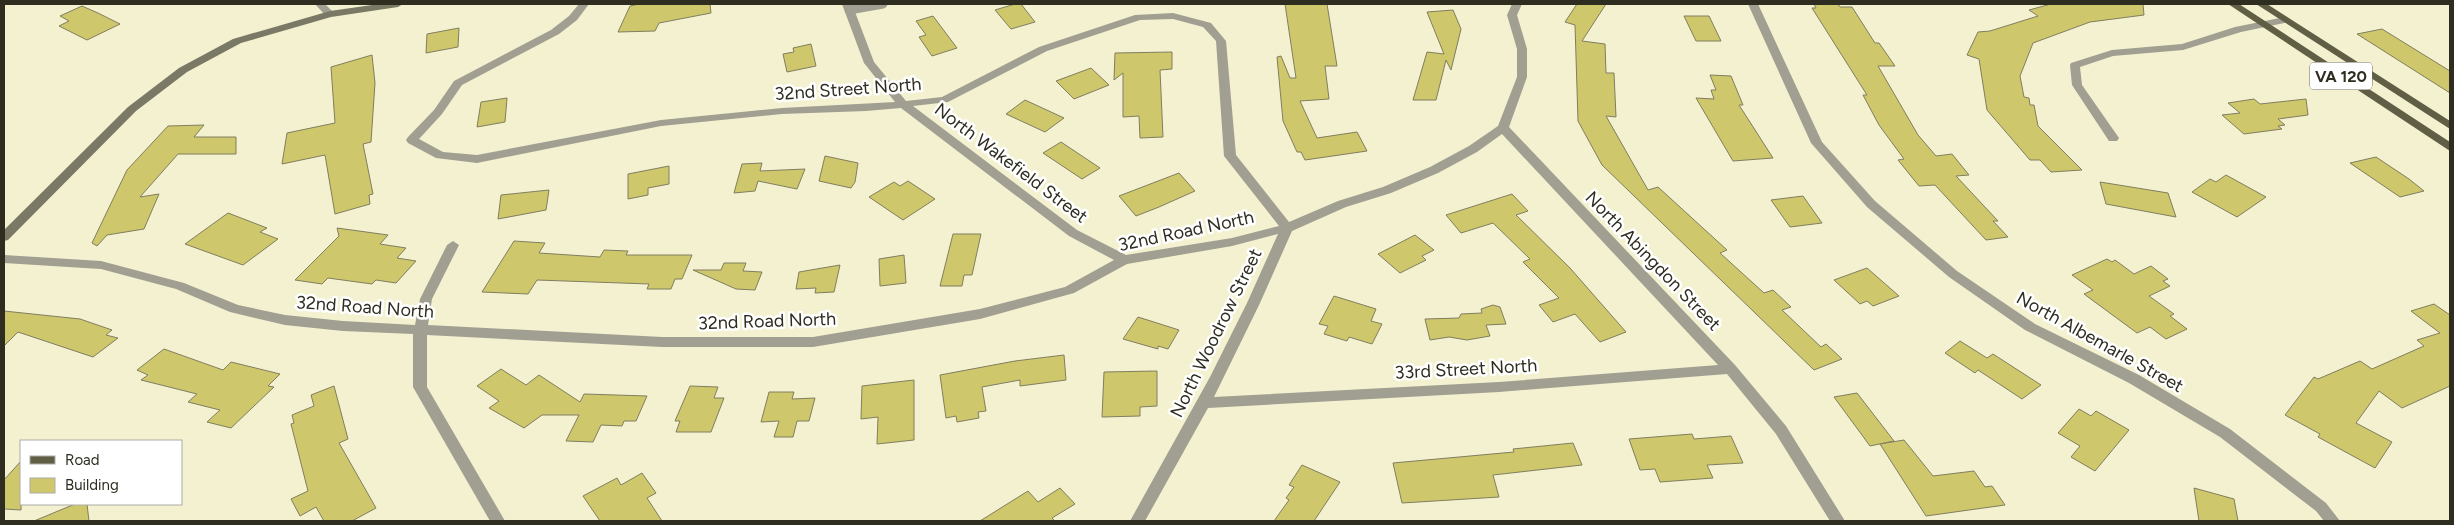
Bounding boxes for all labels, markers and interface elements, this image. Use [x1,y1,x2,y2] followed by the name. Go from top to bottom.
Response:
[2310,62,2372,90] road number: VA 120
[774,73,922,105] street label: 32nd Street North
[930,98,1092,228] street label: North Wakefield Street
[1581,187,1725,335] street label: North Abingdon Street
[1116,206,1256,256] street label: 32nd Road North
[1166,245,1267,421] street label: North Woodrow Street
[2013,287,2187,397] street label: North Albemarle Street
[295,291,435,323] street label: 32nd Road North
[698,308,836,334] street label: 32nd Road North
[1394,354,1538,384] street label: 33rd Street North
[20,440,182,505] legend
[65,451,100,469] text: Road
[65,476,119,494] text: Building

